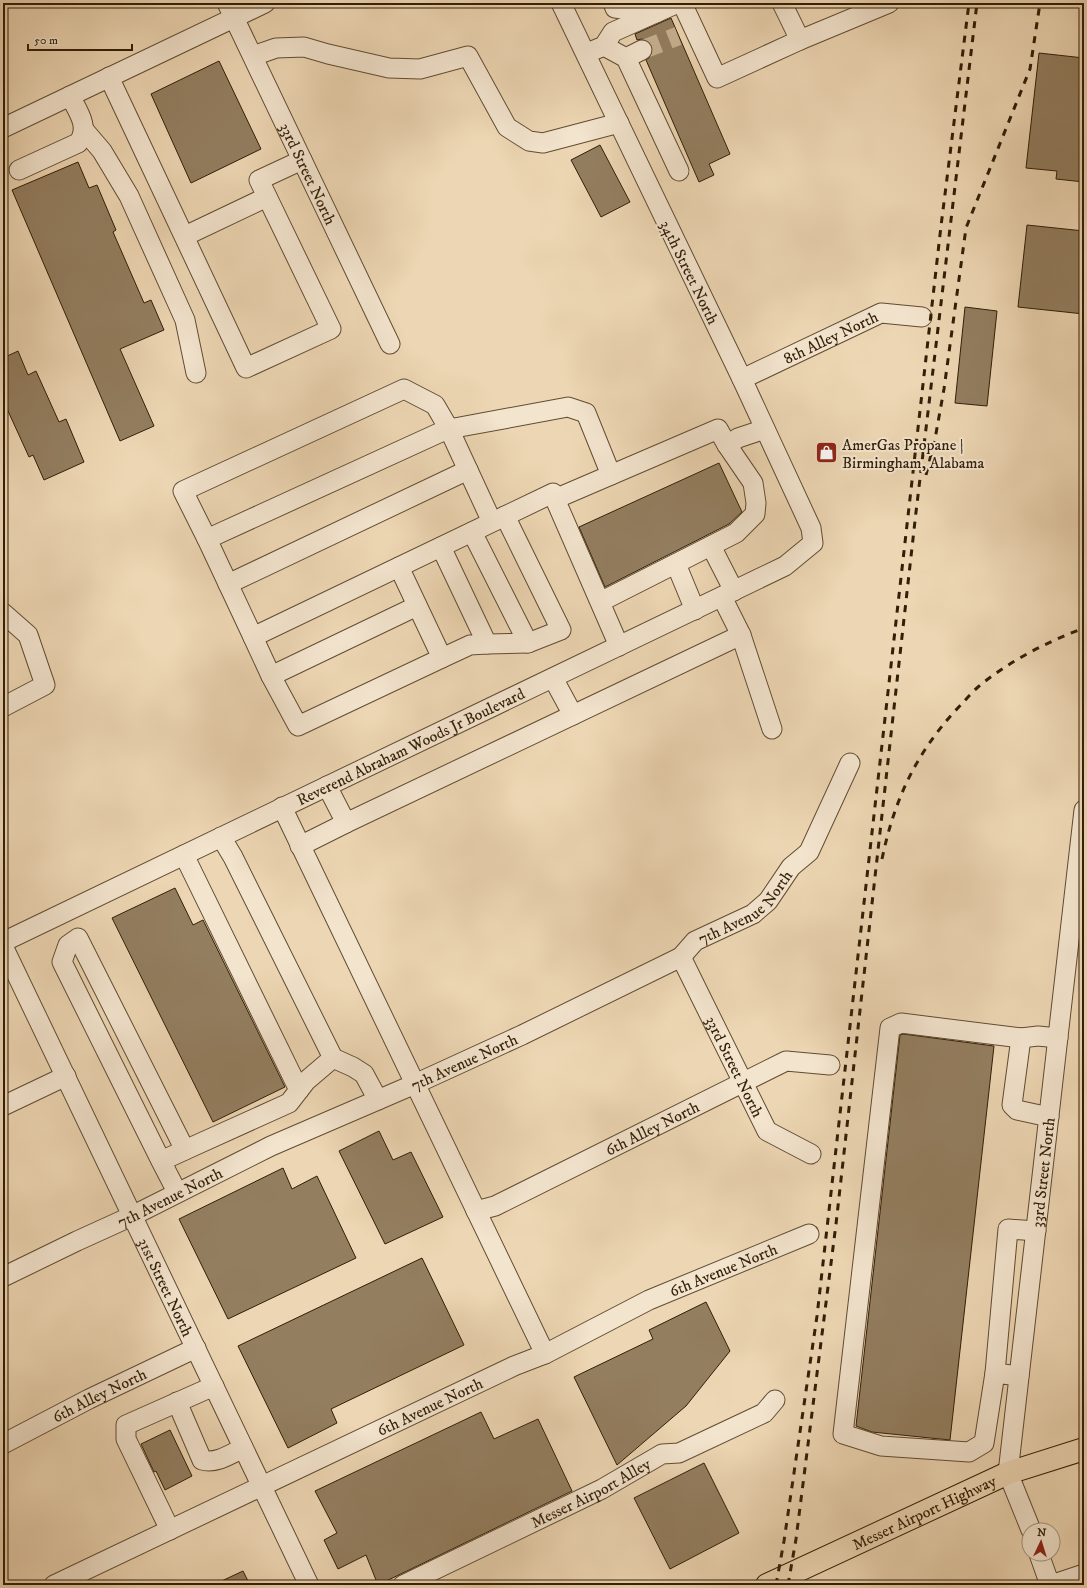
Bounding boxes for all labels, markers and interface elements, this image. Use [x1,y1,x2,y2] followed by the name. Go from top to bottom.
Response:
[28,26,132,52] scale bar
[34,33,58,48] text: 50 m
[275,120,341,229] street label: 33rd Street North
[655,217,723,328] street label: 34th Street North
[780,307,882,369] street label: 8th Alley North
[842,435,984,473] place label: AmerGas Propane | Birmingham, Alabama
[813,440,839,466] shop icon: AmerGas Propane | Birmingham, Alabama
[294,684,528,810] street label: Reverend Abraham Woods Jr Boulevard
[695,866,797,949] street label: 7th Avenue North
[701,1013,768,1121] street label: 33rd Street North
[408,1029,521,1096] street label: 7th Avenue North
[602,1097,703,1161] street label: 6th Alley North
[1027,1116,1060,1229] street label: 33rd Street North
[114,1163,227,1232] street label: 7th Avenue North
[133,1235,198,1340] street label: 31st Street North
[667,1239,781,1302] street label: 6th Avenue North
[49,1364,151,1427] street label: 6th Alley North
[374,1373,487,1441] street label: 6th Avenue North
[528,1454,655,1533] street label: Messer Airport Alley
[849,1471,1000,1555] street label: Messer Airport Highway
[1021,1522,1061,1562] north arrow
[1037,1526,1047,1540] text: N

